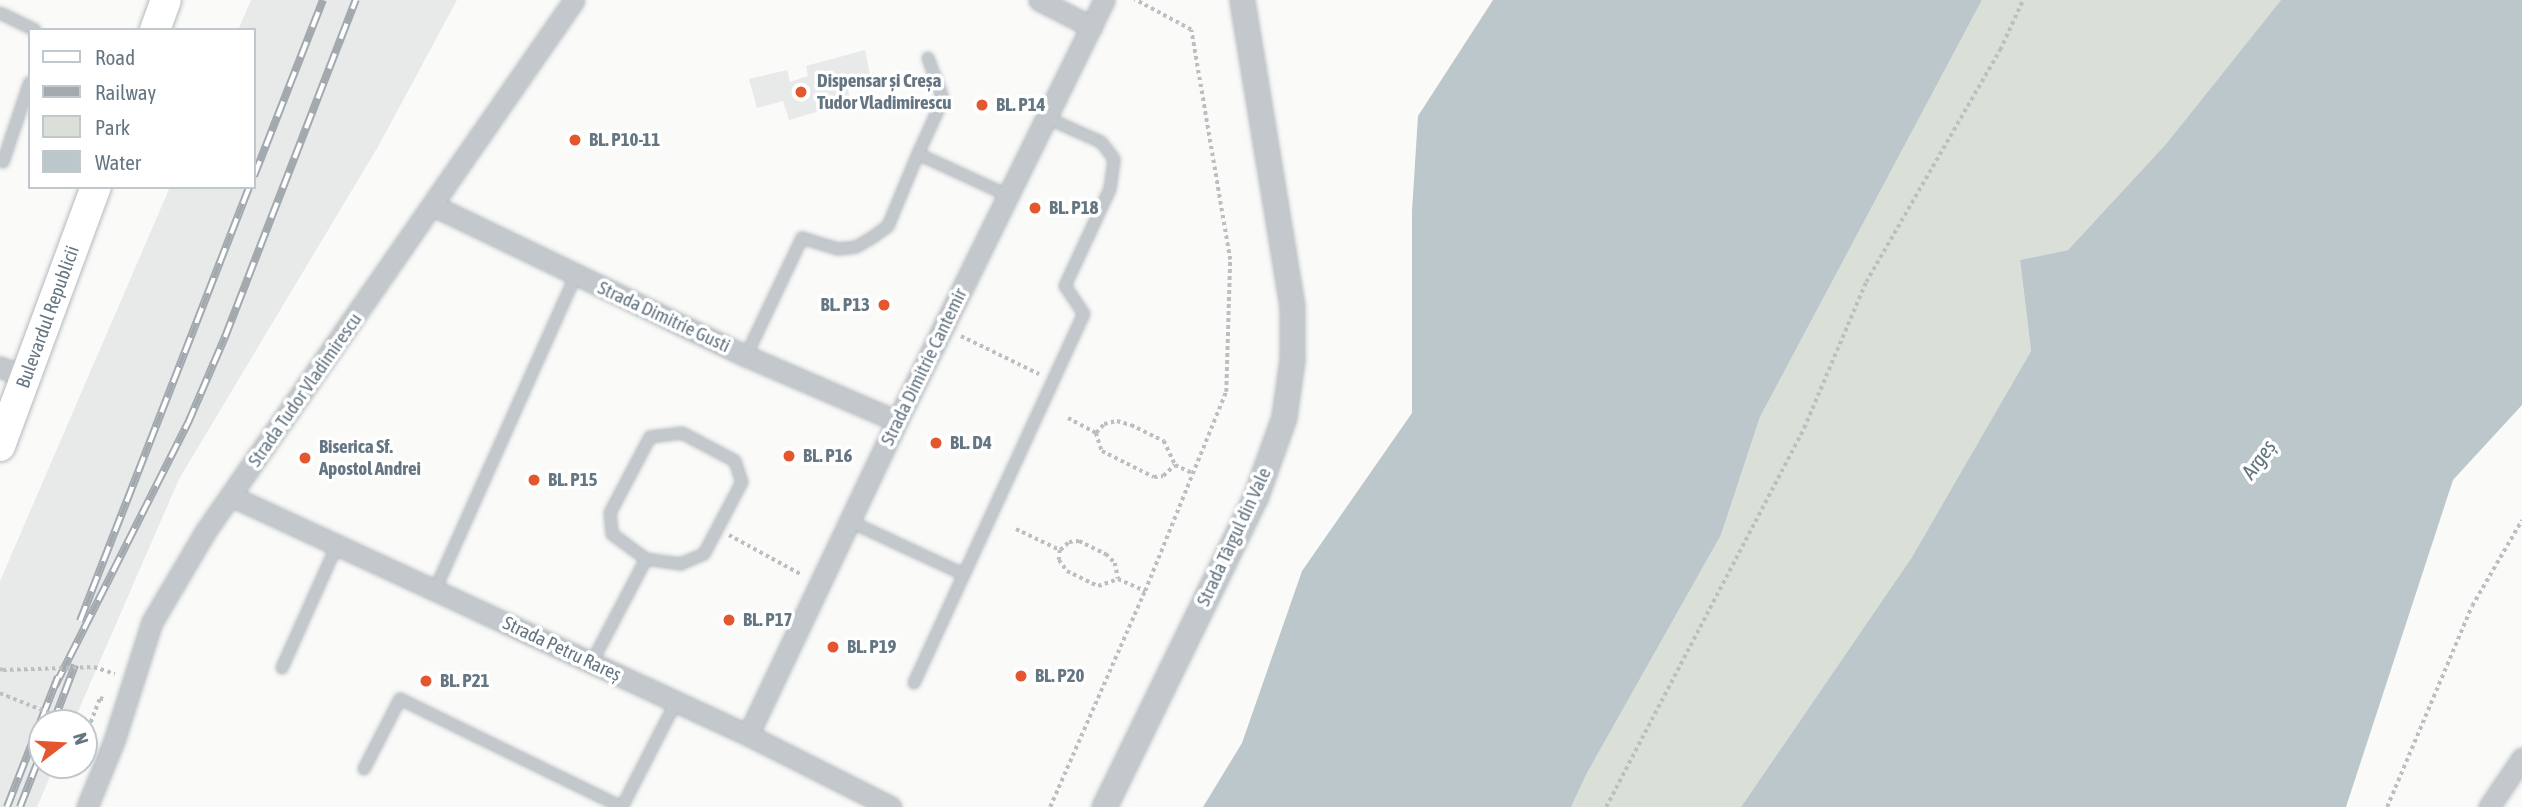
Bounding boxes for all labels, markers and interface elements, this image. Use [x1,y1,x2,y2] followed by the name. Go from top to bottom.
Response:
[28,28,256,189] legend
[95,45,135,69] text: Road
[817,70,951,114] place label: Dispensar și Creșa Tudor Vladimirescu
[95,80,156,104] text: Railway
[791,82,811,102] marker: Dispensar și Creșa Tudor Vladimirescu
[996,94,1046,116] place label: BL. P14
[974,97,990,113] marker: BL. P14
[95,115,130,139] text: Park
[589,129,660,151] place label: BL. P10-11
[567,132,583,148] marker: BL. P10-11
[95,150,141,174] text: Water
[1049,197,1099,219] place label: BL. P18
[1027,200,1043,216] marker: BL. P18
[12,243,84,391] street label: Bulevardul Republicii
[594,276,734,358] street label: Strada Dimitrie Gusti
[876,285,972,449] street label: Strada Dimitrie Cantemir
[820,294,870,316] place label: BL. P13
[876,297,892,313] marker: BL. P13
[243,309,367,471] street label: Strada Tudor Vladimirescu
[950,432,992,454] place label: BL. D4
[2235,434,2281,484] water label: Argeș
[928,435,944,451] marker: BL. D4
[319,436,421,480] place label: Biserica Sf. Apostol Andrei
[803,445,853,467] place label: BL. P16
[781,448,797,464] marker: BL. P16
[297,450,313,466] marker: Biserica Sf. Apostol Andrei
[1192,464,1276,610] street label: Strada Târgul din Vale
[548,469,598,491] place label: BL. P15
[526,472,542,488] marker: BL. P15
[743,609,793,631] place label: BL. P17
[499,612,625,686] street label: Strada Petru Rareș
[721,612,737,628] marker: BL. P17
[847,636,897,658] place label: BL. P19
[825,639,841,655] marker: BL. P19
[1035,665,1085,687] place label: BL. P20
[1013,668,1029,684] marker: BL. P20
[440,670,490,692] place label: BL. P21
[418,673,434,689] marker: BL. P21
[28,709,98,779] north arrow
[69,730,93,747] text: N

